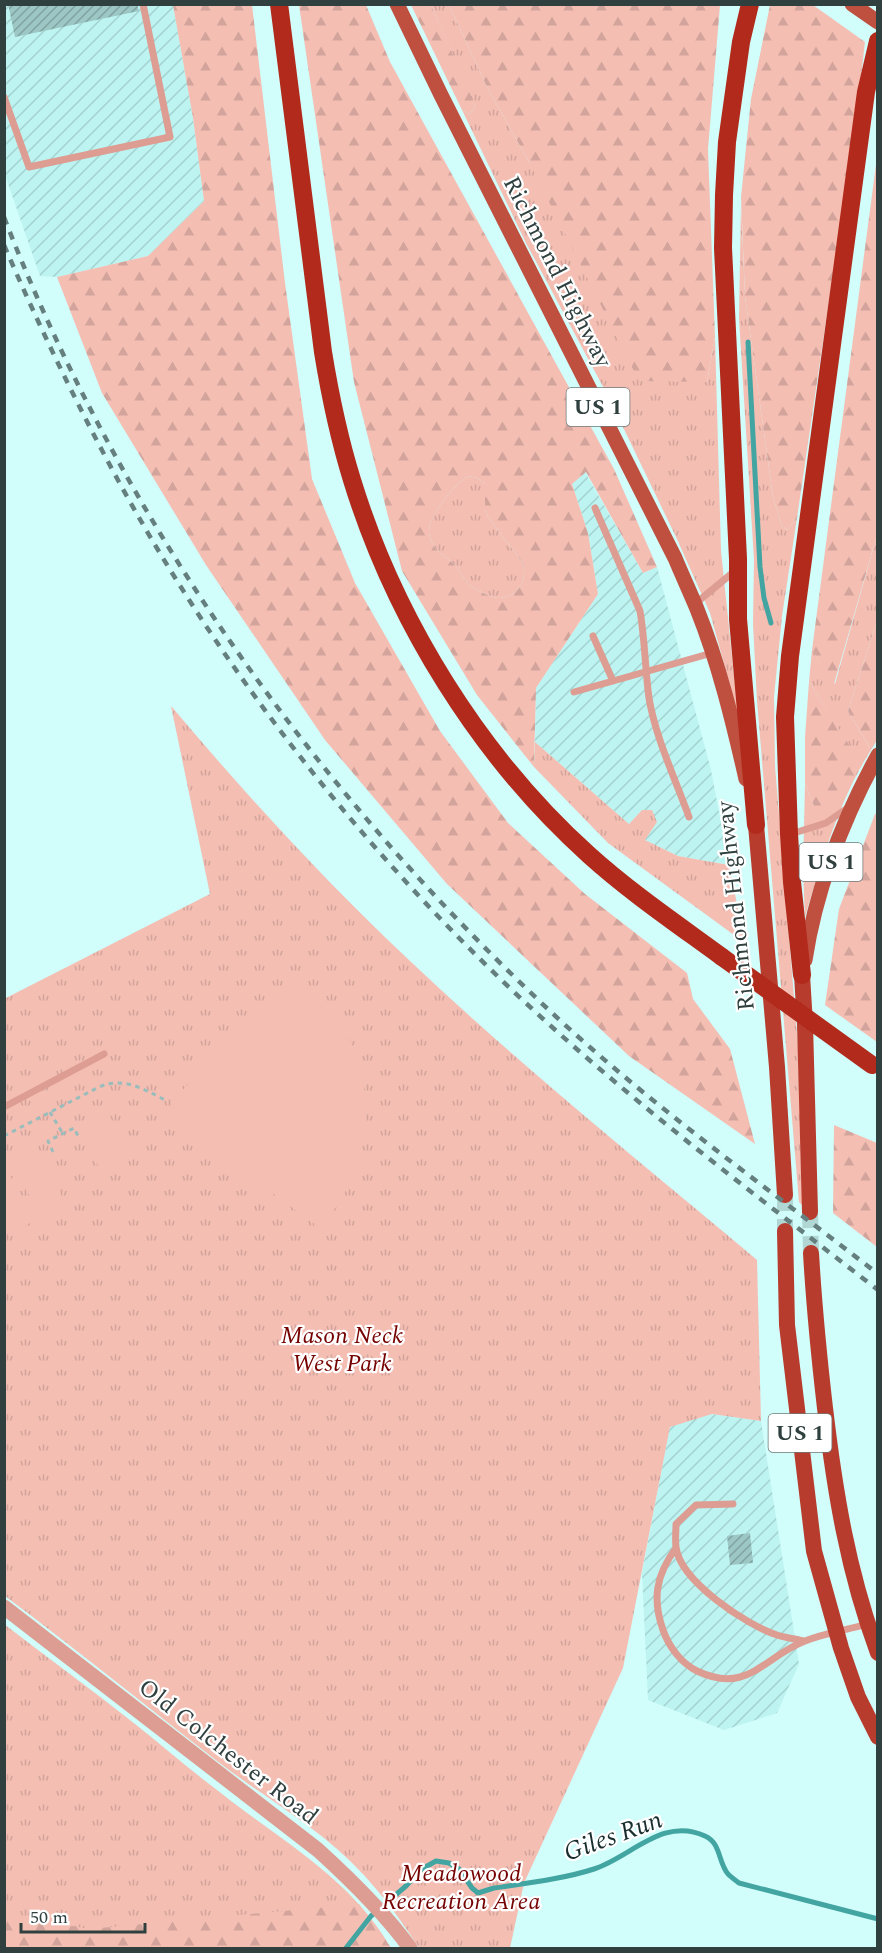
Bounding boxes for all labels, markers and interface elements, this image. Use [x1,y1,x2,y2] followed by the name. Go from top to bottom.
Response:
[493,170,622,375] street label: Richmond Highway
[566,388,630,426] road number: US 1
[707,798,765,1013] street label: Richmond Highway
[800,843,862,881] road number: US 1
[281,1318,403,1382] park label: Mason Neck West Park
[768,1414,832,1452] road number: US 1
[130,1670,326,1834] street label: Old Colchester Road
[558,1800,668,1872] water label: Giles Run
[382,1856,540,1920] park label: Meadowood Recreation Area
[21,1896,146,1934] scale bar
[30,1904,68,1931] text: 50 m

